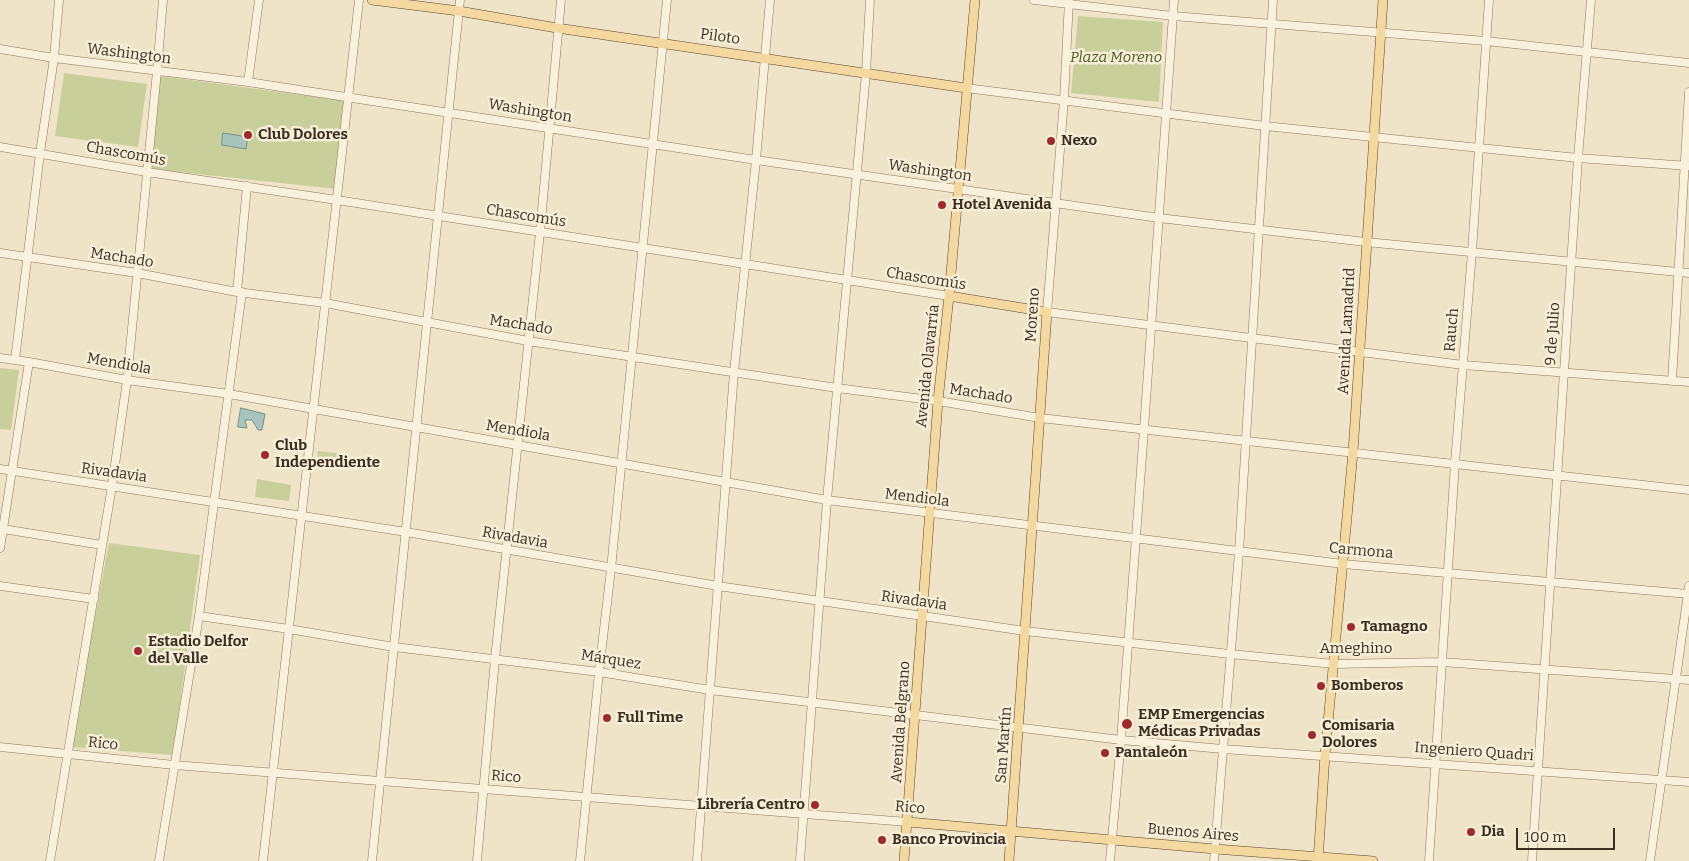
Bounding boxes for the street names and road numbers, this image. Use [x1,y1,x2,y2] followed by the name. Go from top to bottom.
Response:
[699,25,741,49] street label: Piloto
[86,40,172,68] street label: Washington
[487,96,573,126] street label: Washington
[85,138,167,170] street label: Chascomús
[887,156,973,186] street label: Washington
[485,201,567,231] street label: Chascomús
[89,244,155,272] street label: Machado
[885,264,967,294] street label: Chascomús
[1335,267,1359,395] street label: Avenida Lamadrid
[1022,287,1044,343] street label: Moreno
[1542,302,1564,366] street label: 9 de Julio
[913,304,943,428] street label: Avenida Olavarría
[1441,307,1463,353] street label: Rauch
[488,311,554,339] street label: Machado
[85,349,153,379] street label: Mendiola
[948,380,1014,408] street label: Machado
[484,416,552,446] street label: Mendiola
[80,459,148,487] street label: Rivadavia
[884,485,950,511] street label: Mendiola
[481,523,549,553] street label: Rivadavia
[1328,539,1394,563] street label: Carmona
[880,587,948,615] street label: Rivadavia
[1320,640,1392,658] street label: Ameghino
[579,646,643,674] street label: Márquez
[888,660,914,784] street label: Avenida Belgrano
[992,706,1016,784] street label: San Martín
[87,733,119,755] street label: Rico
[1414,739,1534,765] street label: Ingeniero Quadri
[490,767,522,787] street label: Rico
[894,798,926,818] street label: Rico
[1147,820,1239,846] street label: Buenos Aires

